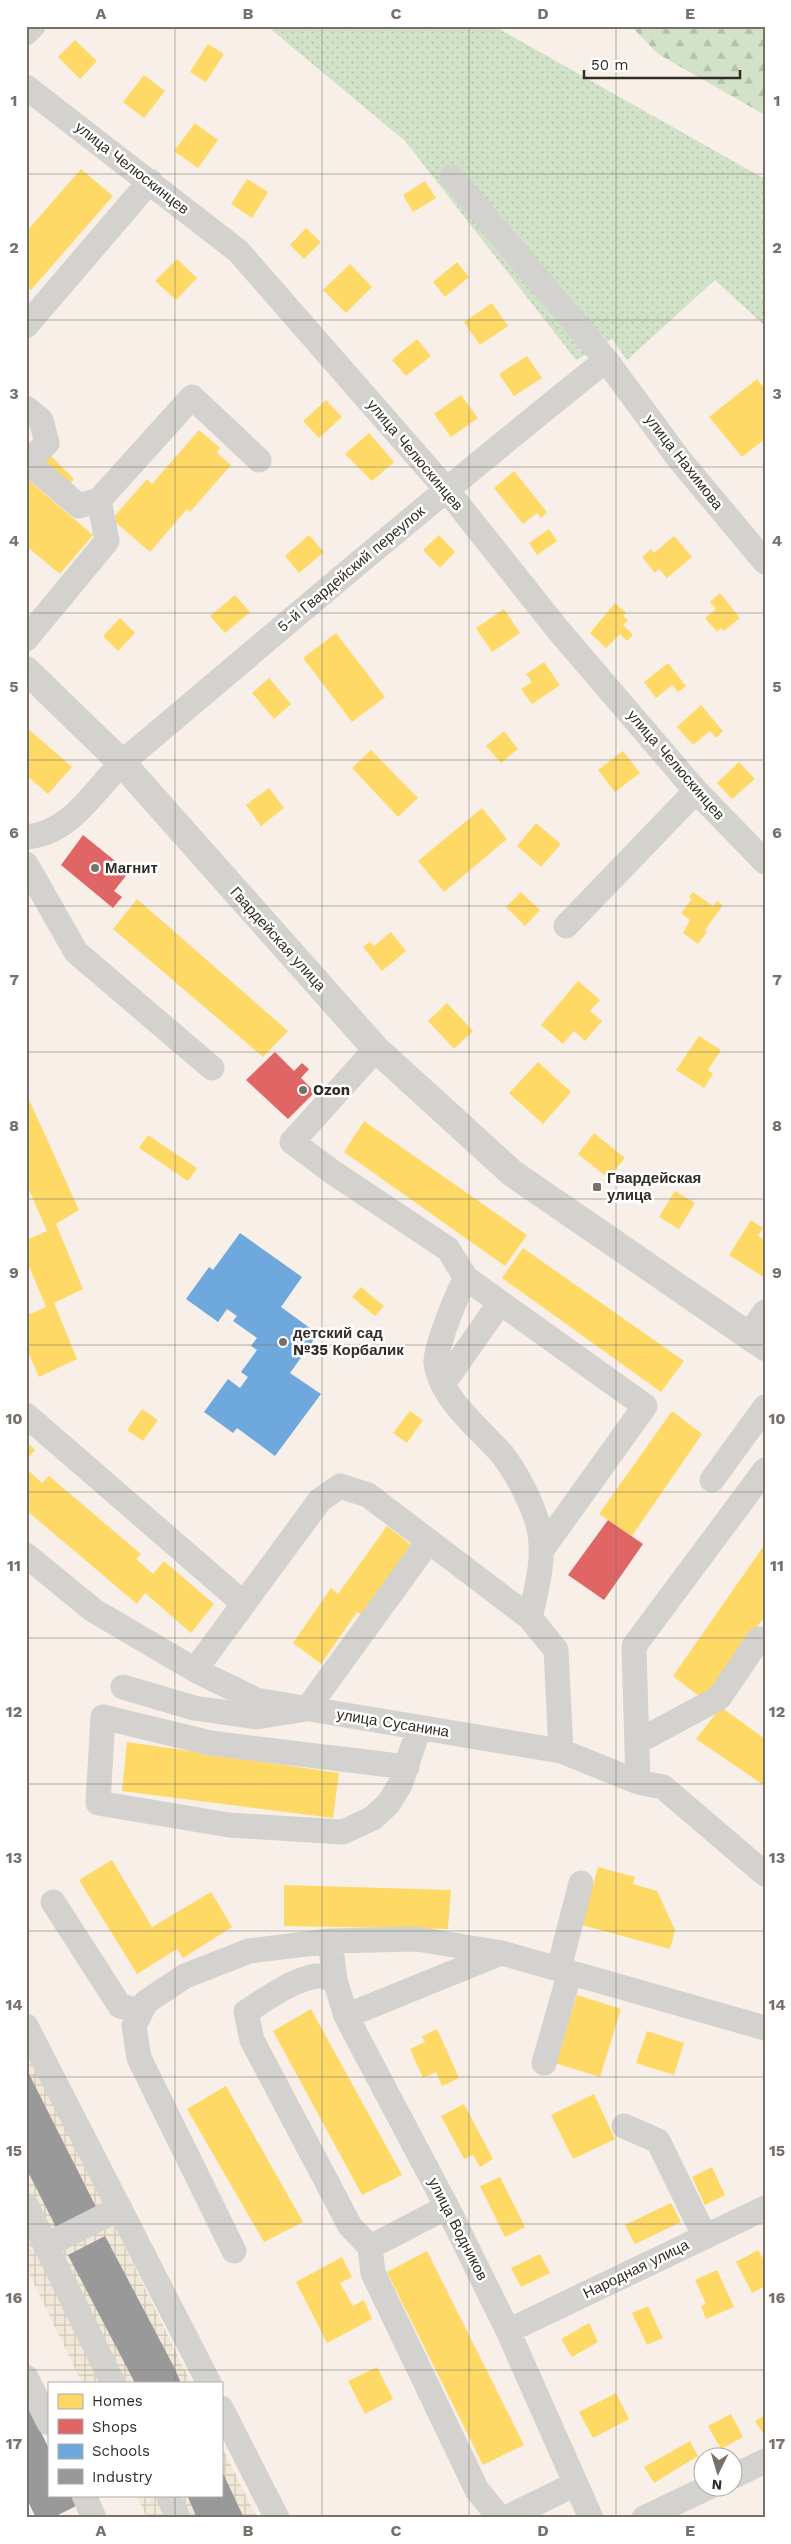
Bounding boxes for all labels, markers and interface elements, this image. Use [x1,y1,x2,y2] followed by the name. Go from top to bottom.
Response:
[96,4,107,23] text: A
[243,4,254,23] text: B
[391,4,402,23] text: C
[537,4,549,23] text: D
[685,4,695,23] text: E
[584,48,740,80] scale bar
[591,56,628,74] text: 50 m
[11,91,17,110] text: 1
[774,91,780,110] text: 1
[71,118,193,218] street label: улица Челюскинцев
[9,238,19,257] text: 2
[772,238,782,257] text: 2
[9,384,19,403] text: 3
[772,384,782,403] text: 3
[363,396,467,514] street label: улица Челюскинцев
[641,411,727,514] street label: улица Нахимова
[274,502,429,636] street label: 5-й Гвардейский переулок
[9,531,19,550] text: 4
[772,531,782,550] text: 4
[9,677,19,696] text: 5
[772,677,782,696] text: 5
[623,706,729,824] street label: улица Челюскинцев
[9,823,19,842] text: 6
[772,823,782,842] text: 6
[105,859,158,877] place label: Магнит
[89,862,101,874] marker: Магнит
[226,883,330,995] street label: Гвардейская улица
[9,970,19,989] text: 7
[772,970,782,989] text: 7
[313,1081,350,1099] place label: Ozon
[297,1084,309,1096] marker: Ozon
[9,1116,19,1135] text: 8
[772,1116,782,1135] text: 8
[607,1169,701,1204] place label: Гвардейская улица
[591,1181,603,1193] marker: Гвардейская улица
[9,1263,19,1282] text: 9
[772,1263,782,1282] text: 9
[293,1324,404,1359] place label: детский сад №35 Корбалик
[277,1336,289,1348] marker: детский сад №35 Корбалик
[5,1409,23,1428] text: 10
[768,1409,786,1428] text: 10
[7,1556,21,1575] text: 11
[770,1556,784,1575] text: 11
[6,1702,22,1721] text: 12
[769,1702,785,1721] text: 12
[335,1705,451,1741] street label: улица Сусанина
[6,1848,22,1867] text: 13
[769,1848,785,1867] text: 13
[5,1995,23,2014] text: 14
[768,1995,786,2014] text: 14
[6,2141,22,2160] text: 15
[769,2141,785,2160] text: 15
[424,2175,492,2283] street label: улица Водников
[580,2235,692,2302] street label: Народная улица
[6,2288,23,2307] text: 16
[769,2288,786,2307] text: 16
[48,2382,222,2496] legend
[92,2392,143,2410] text: Homes
[92,2418,137,2436] text: Shops
[6,2434,23,2453] text: 17
[769,2434,786,2453] text: 17
[92,2442,150,2460] text: Schools
[694,2446,744,2496] north arrow
[92,2468,153,2486] text: Industry
[711,2477,723,2493] text: N
[96,2521,107,2540] text: A
[243,2521,254,2540] text: B
[391,2521,402,2540] text: C
[537,2521,549,2540] text: D
[685,2521,695,2540] text: E

